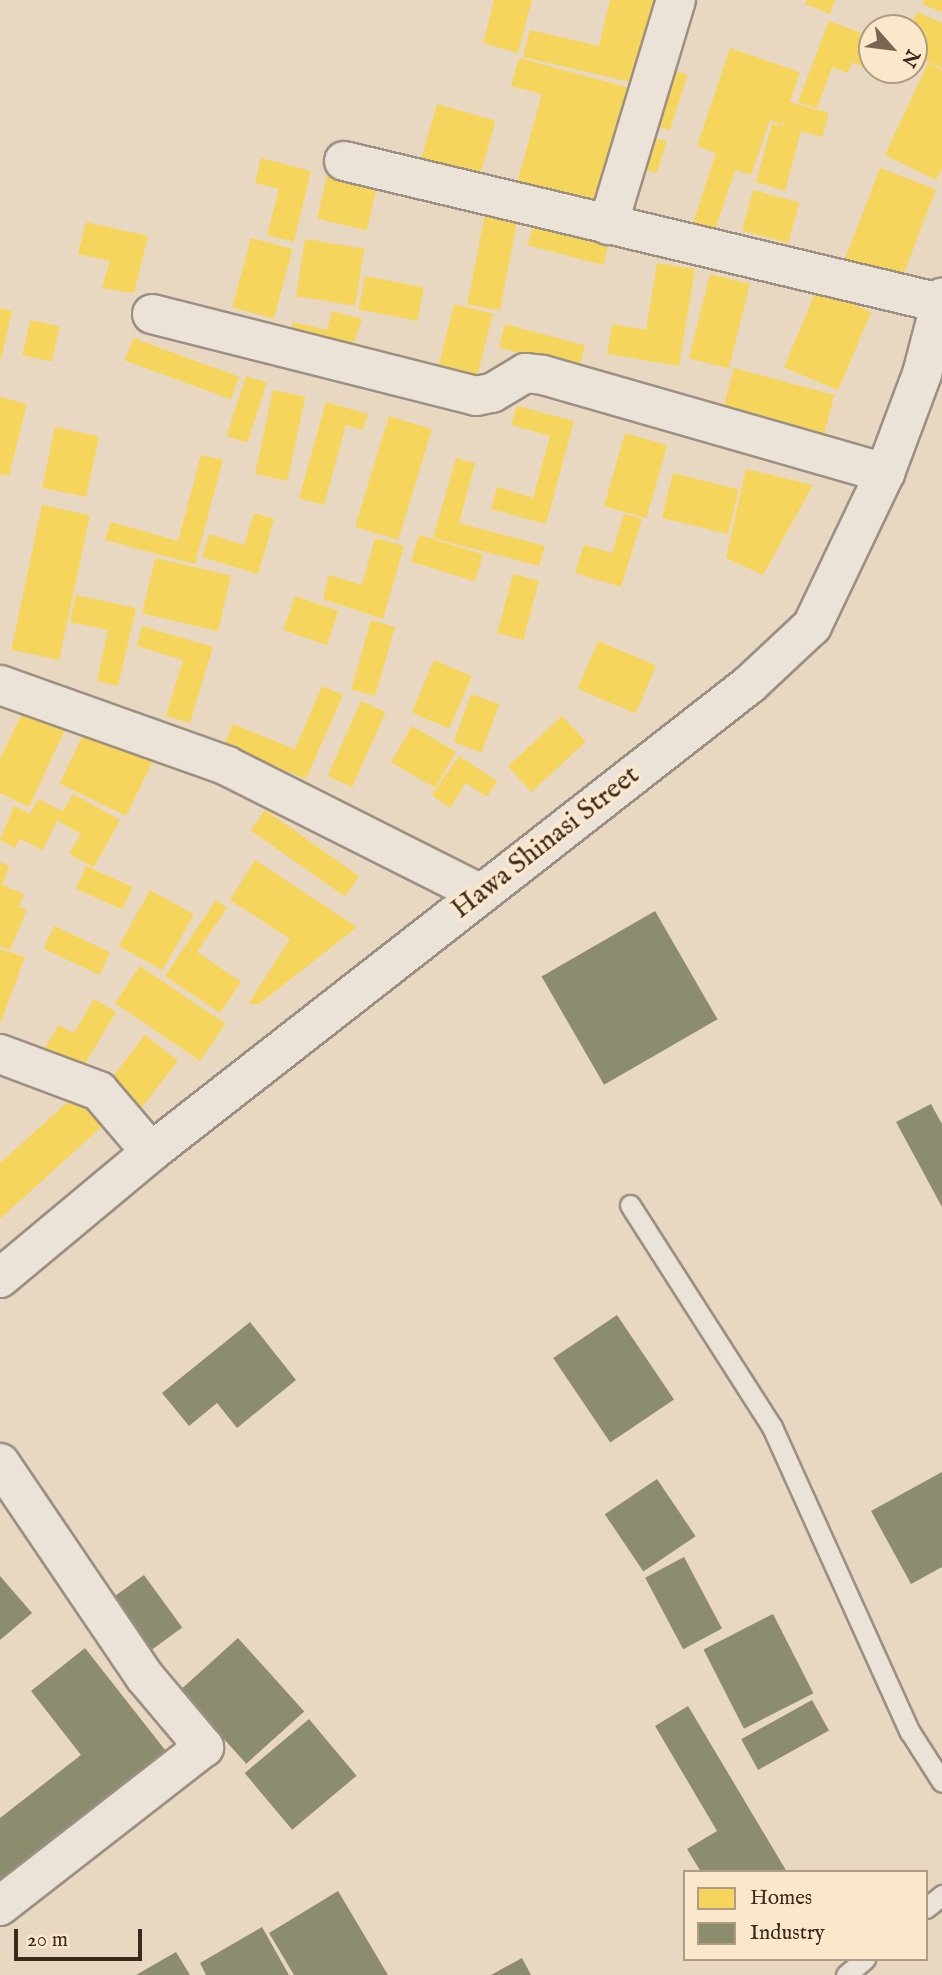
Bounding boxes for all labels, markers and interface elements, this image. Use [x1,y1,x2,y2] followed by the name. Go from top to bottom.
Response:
[858,14,928,84] north arrow
[895,45,924,71] text: N
[445,759,647,927] street label: Hawa Shinasi Street
[683,1870,928,1961] legend
[750,1885,812,1912] text: Homes
[18,1916,145,1960] scale bar
[750,1920,825,1947] text: Industry
[27,1927,68,1954] text: 20 m

